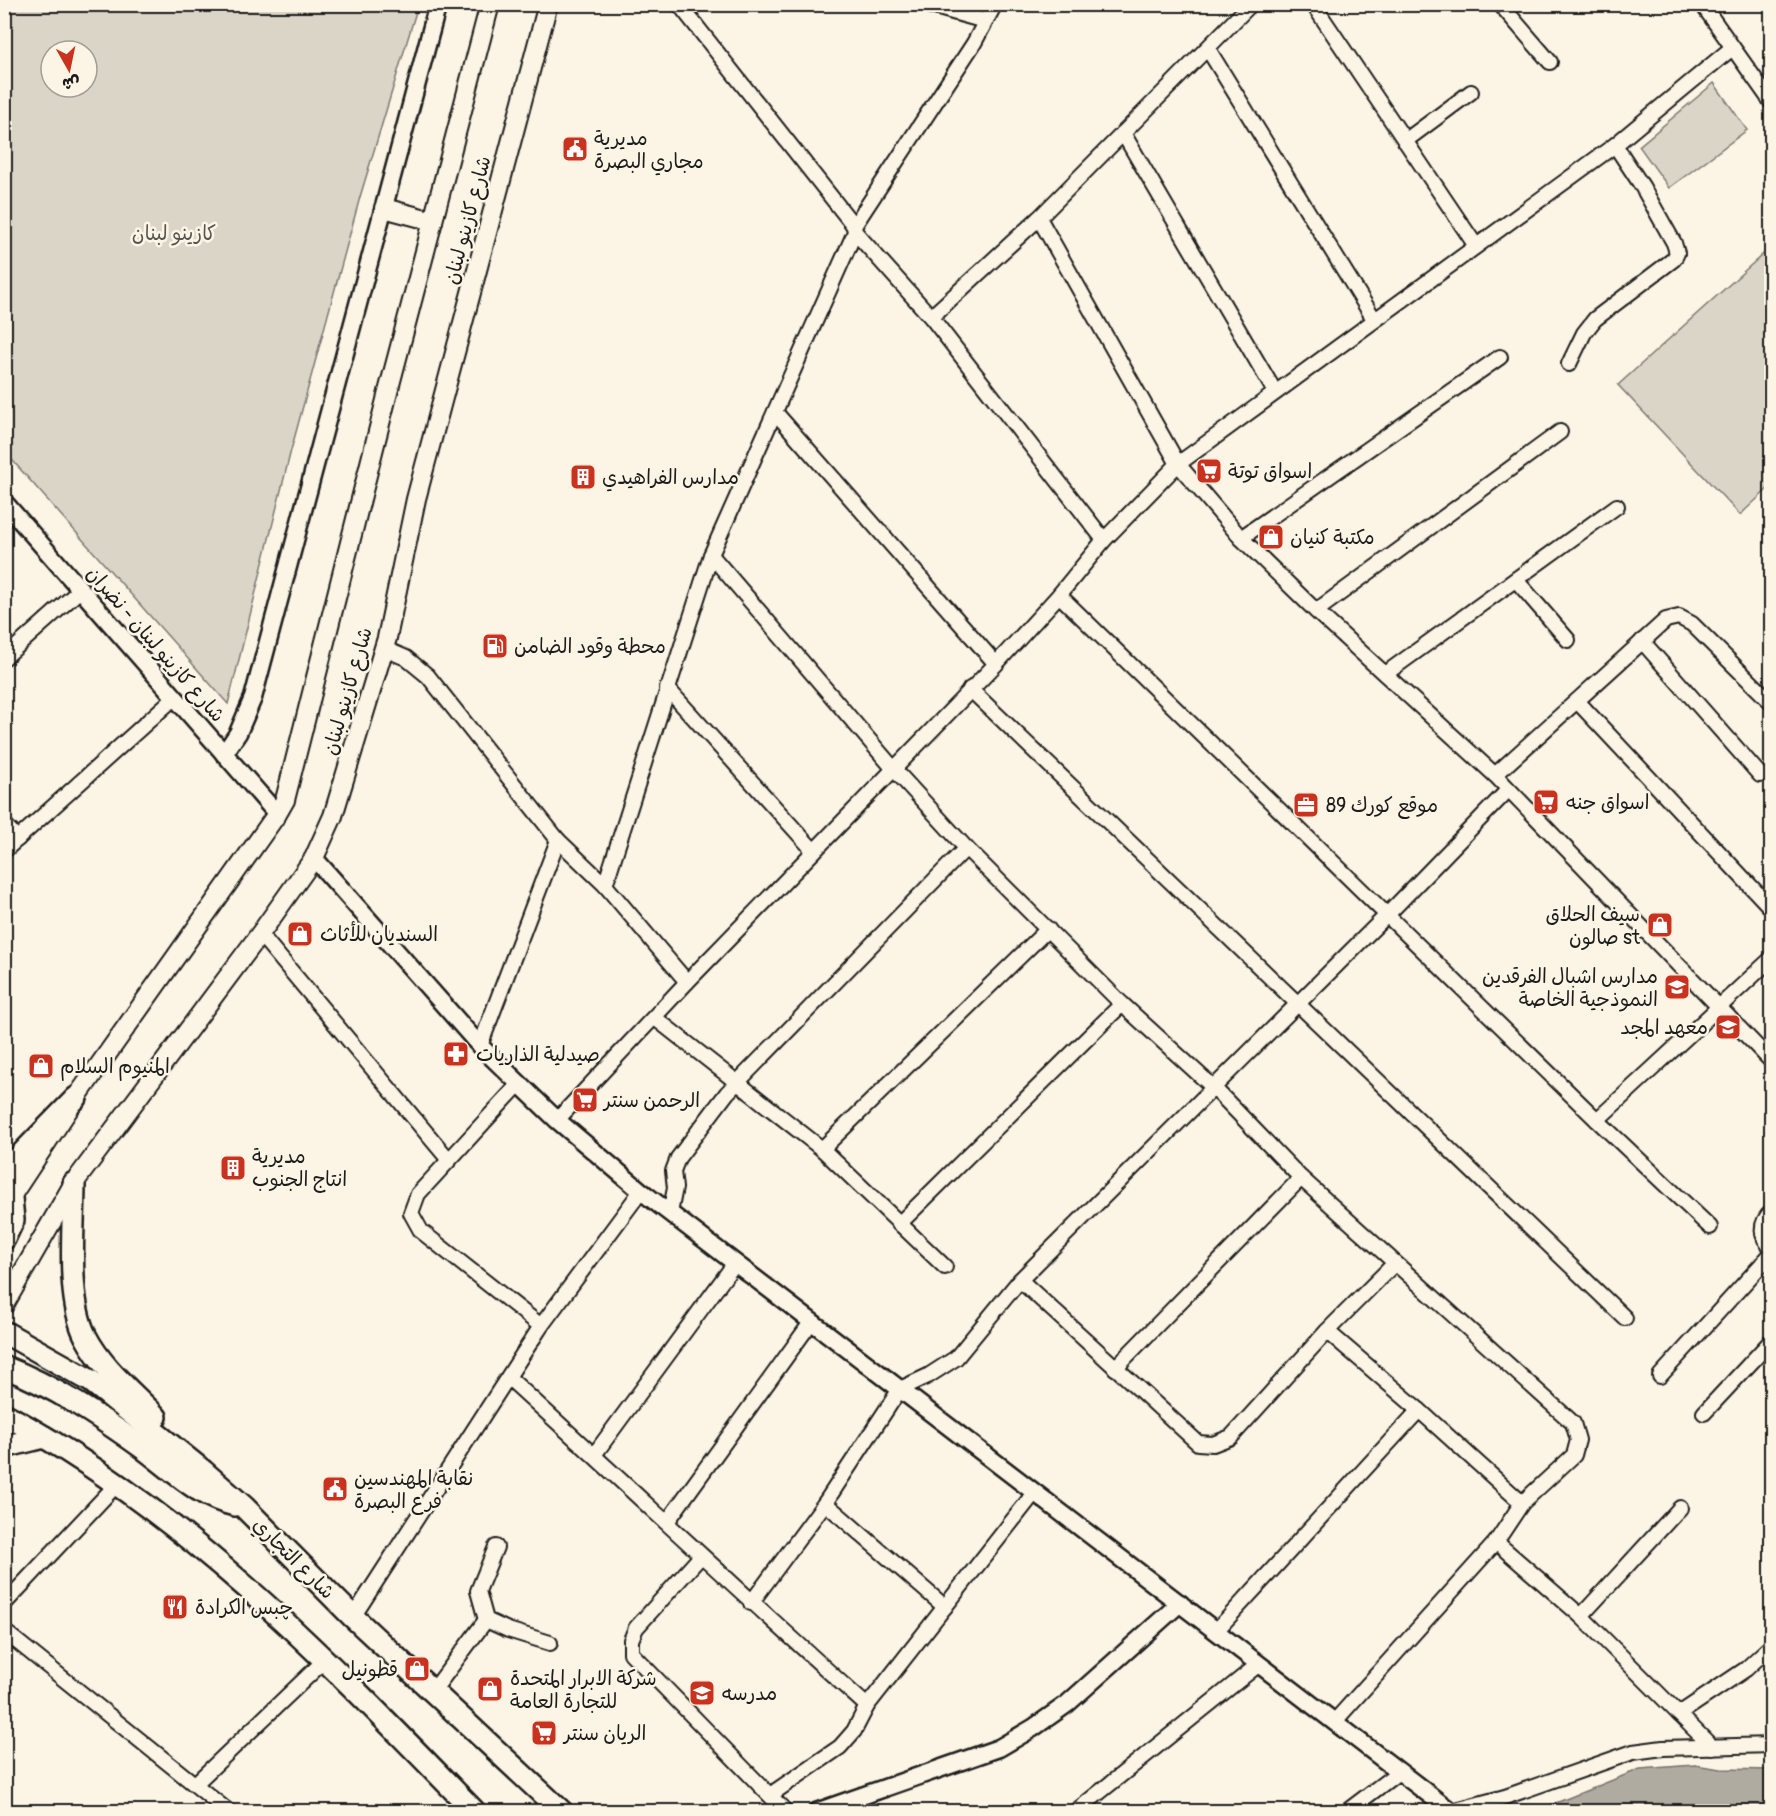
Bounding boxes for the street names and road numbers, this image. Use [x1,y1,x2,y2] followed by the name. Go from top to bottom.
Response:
[438,153,498,287] street label: شارع كازينو لبنان
[80,561,230,728] street label: شارع كازينو لبنان - نضران
[317,624,379,758] street label: شارع كازينو لبنان
[246,1512,340,1606] street label: شارع التجاري

